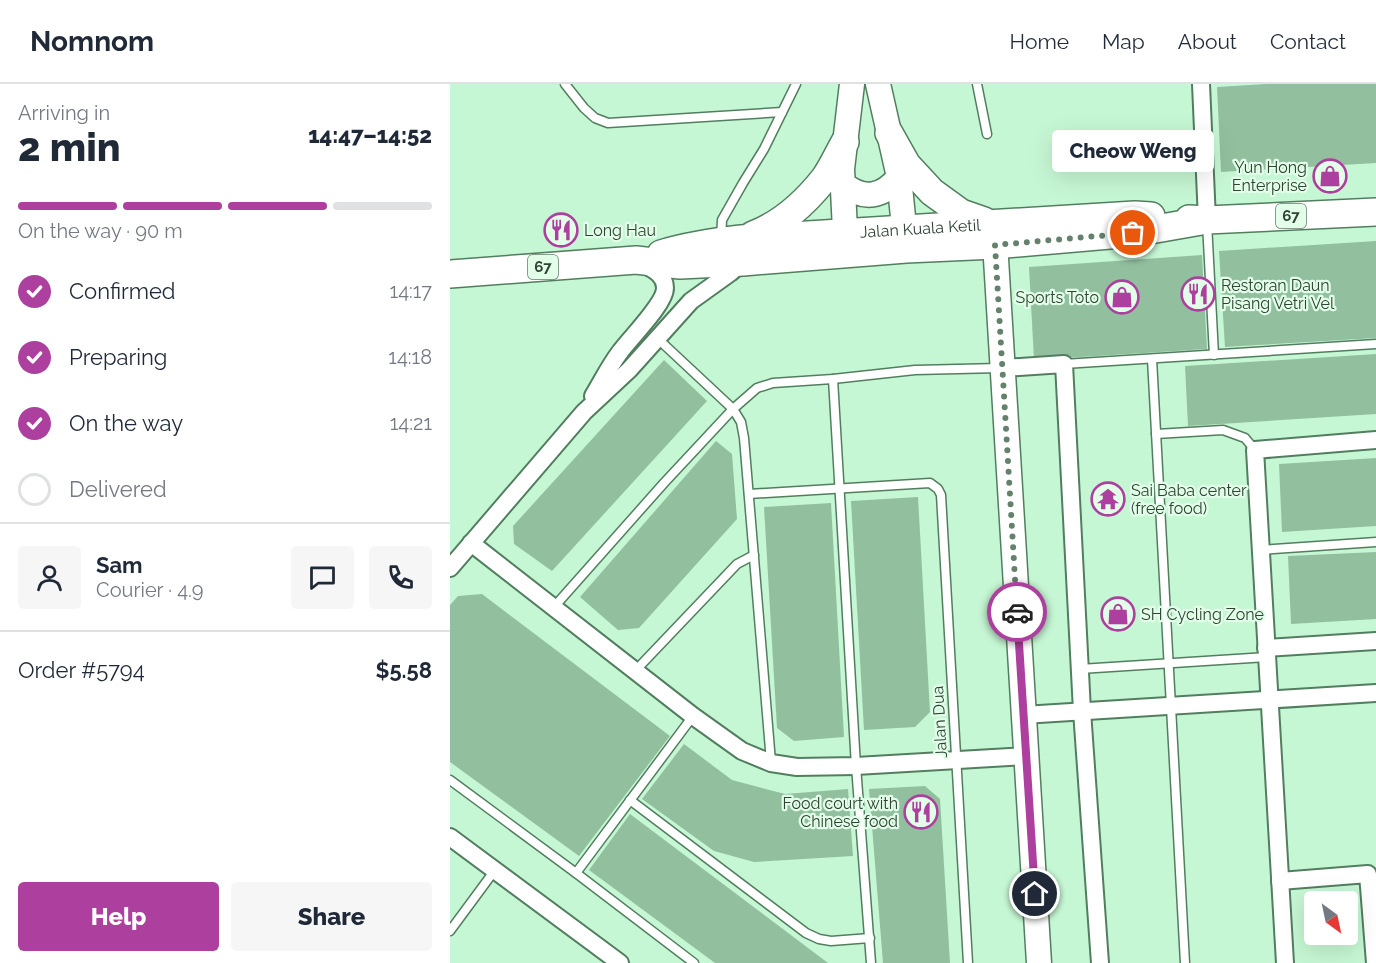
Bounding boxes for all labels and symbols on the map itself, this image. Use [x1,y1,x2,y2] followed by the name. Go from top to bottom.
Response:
[1052,131,1214,173] callout: Cheow Weng
[1232,158,1307,195] place label: Yun Hong Enterprise
[1312,158,1348,194] shop icon: Yun Hong Enterprise
[1276,204,1306,228] road number: 67
[1107,207,1158,258] pin
[543,212,579,248] restaurant icon: Long Hau
[859,215,982,242] street label: Jalan Kuala Ketil
[584,221,656,240] place label: Long Hau
[528,255,558,279] road number: 67
[1180,276,1216,312] restaurant icon: Restoran Daun Pisang Vetri Vel
[1221,276,1335,313] place label: Restoran Daun Pisang Vetri Vel
[1104,279,1140,315] shop icon: Sports Toto
[1015,288,1099,307] place label: Sports Toto
[1090,481,1126,517] temple icon: Sai Baba center (free food)
[1131,481,1247,518] place label: Sai Baba center (free food)
[987,582,1047,642] courier
[1100,596,1136,632] shop icon: SH Cycling Zone
[1141,605,1264,624] place label: SH Cycling Zone
[928,685,951,759] street label: Jalan Dua
[783,794,898,831] place label: Food court with Chinese food
[903,794,939,830] restaurant icon: Food court with Chinese food
[1009,868,1060,919] pin
[1304,891,1358,945] north arrow

